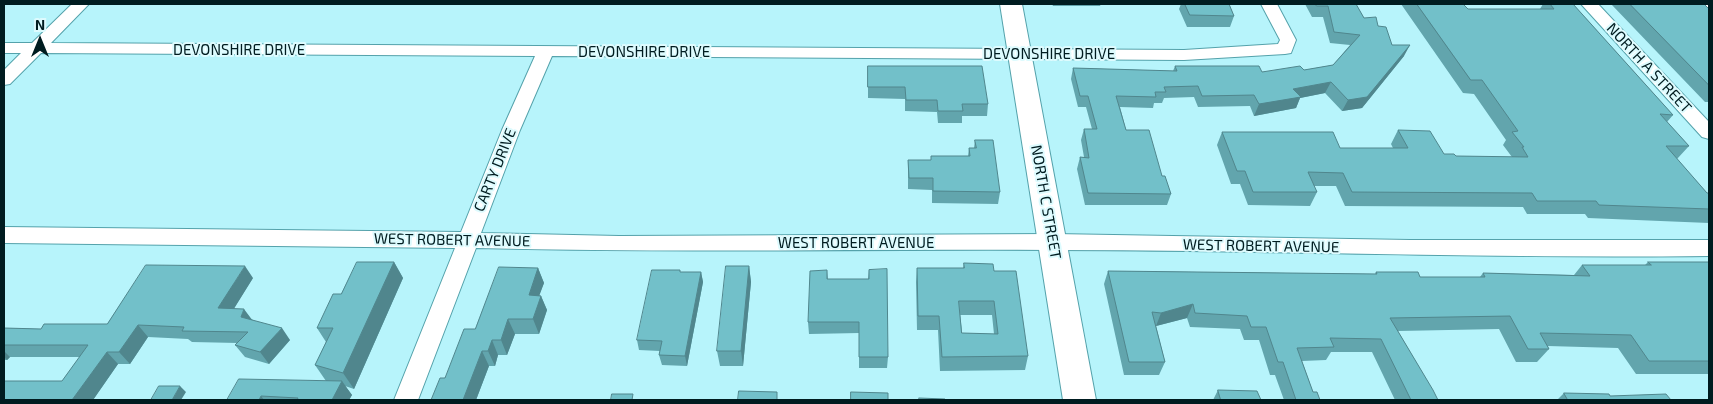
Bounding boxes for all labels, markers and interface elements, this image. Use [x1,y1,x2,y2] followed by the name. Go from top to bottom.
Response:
[15,15,65,65] north arrow
[35,16,45,33] text: N
[1603,19,1695,117] street label: NORTH A STREET
[173,41,305,59] street label: DEVONSHIRE DRIVE
[578,43,710,61] street label: DEVONSHIRE DRIVE
[983,45,1115,63] street label: DEVONSHIRE DRIVE
[470,126,520,214] street label: CARTY DRIVE
[1027,144,1065,260] street label: NORTH C STREET
[374,230,530,250] street label: WEST ROBERT AVENUE
[778,234,934,252] street label: WEST ROBERT AVENUE
[1183,236,1339,256] street label: WEST ROBERT AVENUE

